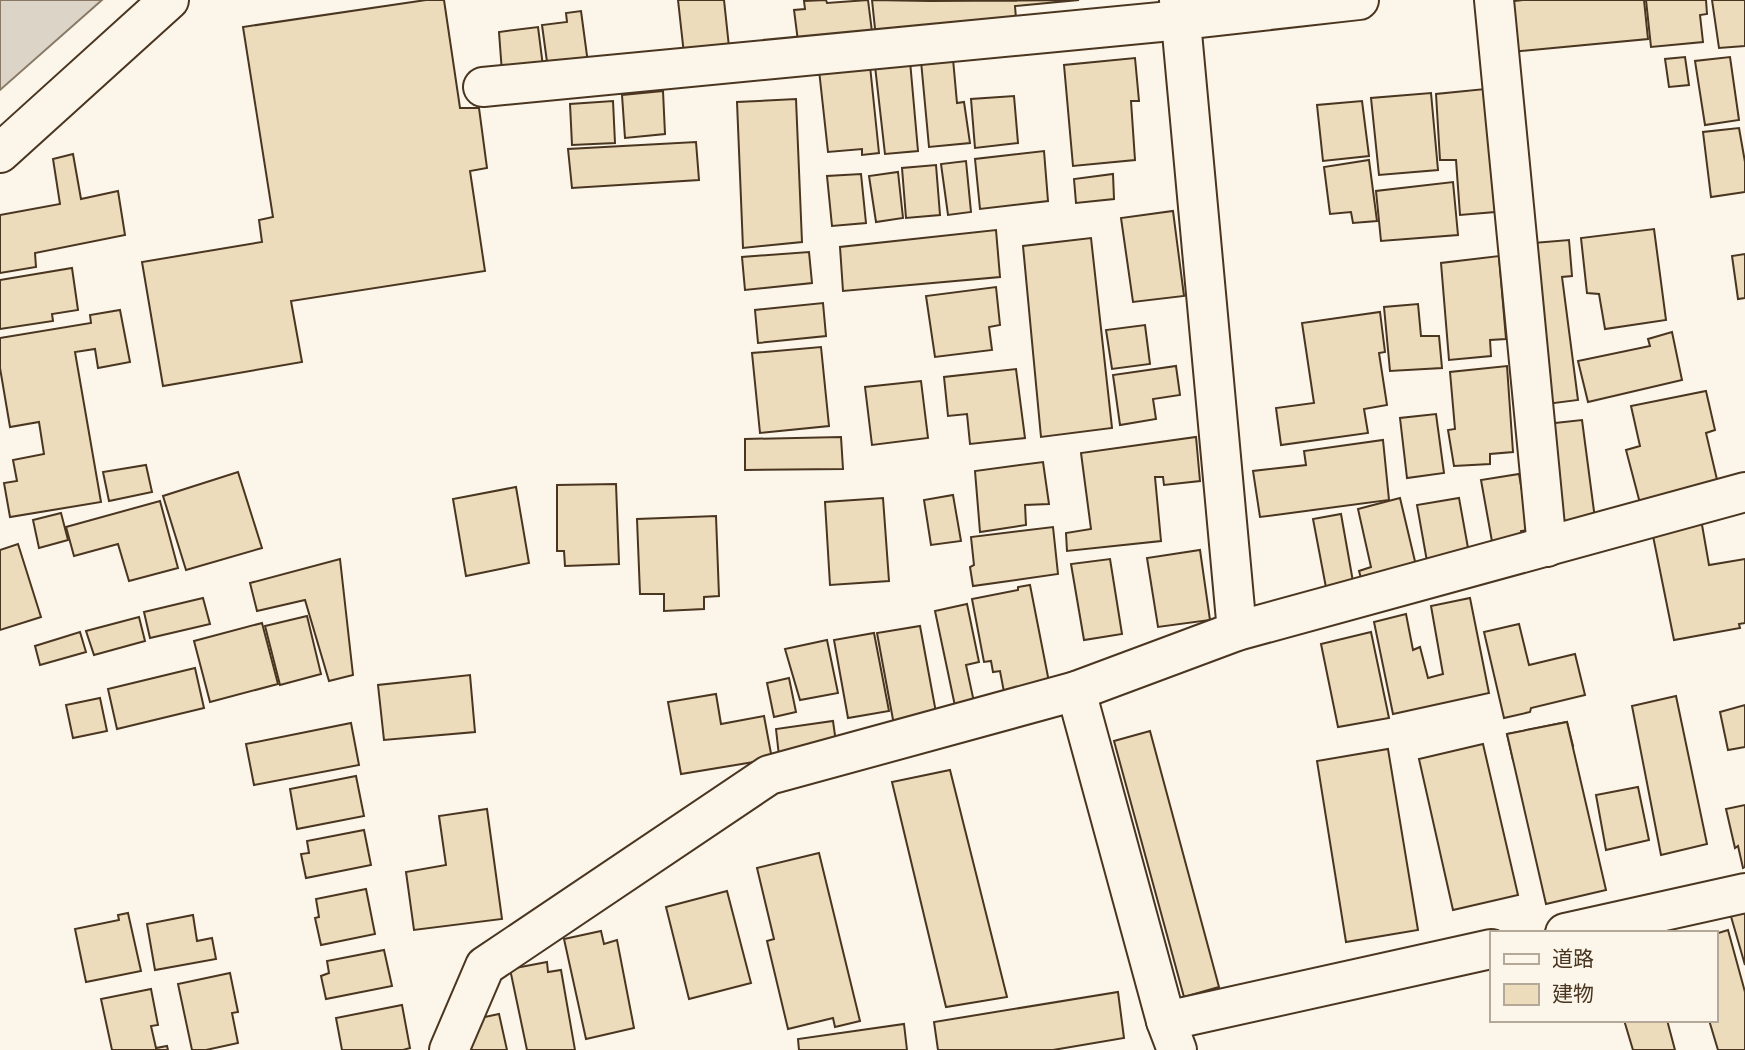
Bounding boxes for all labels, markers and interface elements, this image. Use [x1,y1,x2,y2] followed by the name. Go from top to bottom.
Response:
[1490,931,1717,1022] legend
[1552,945,1594,973] text: 道路
[1552,980,1594,1008] text: 建物

